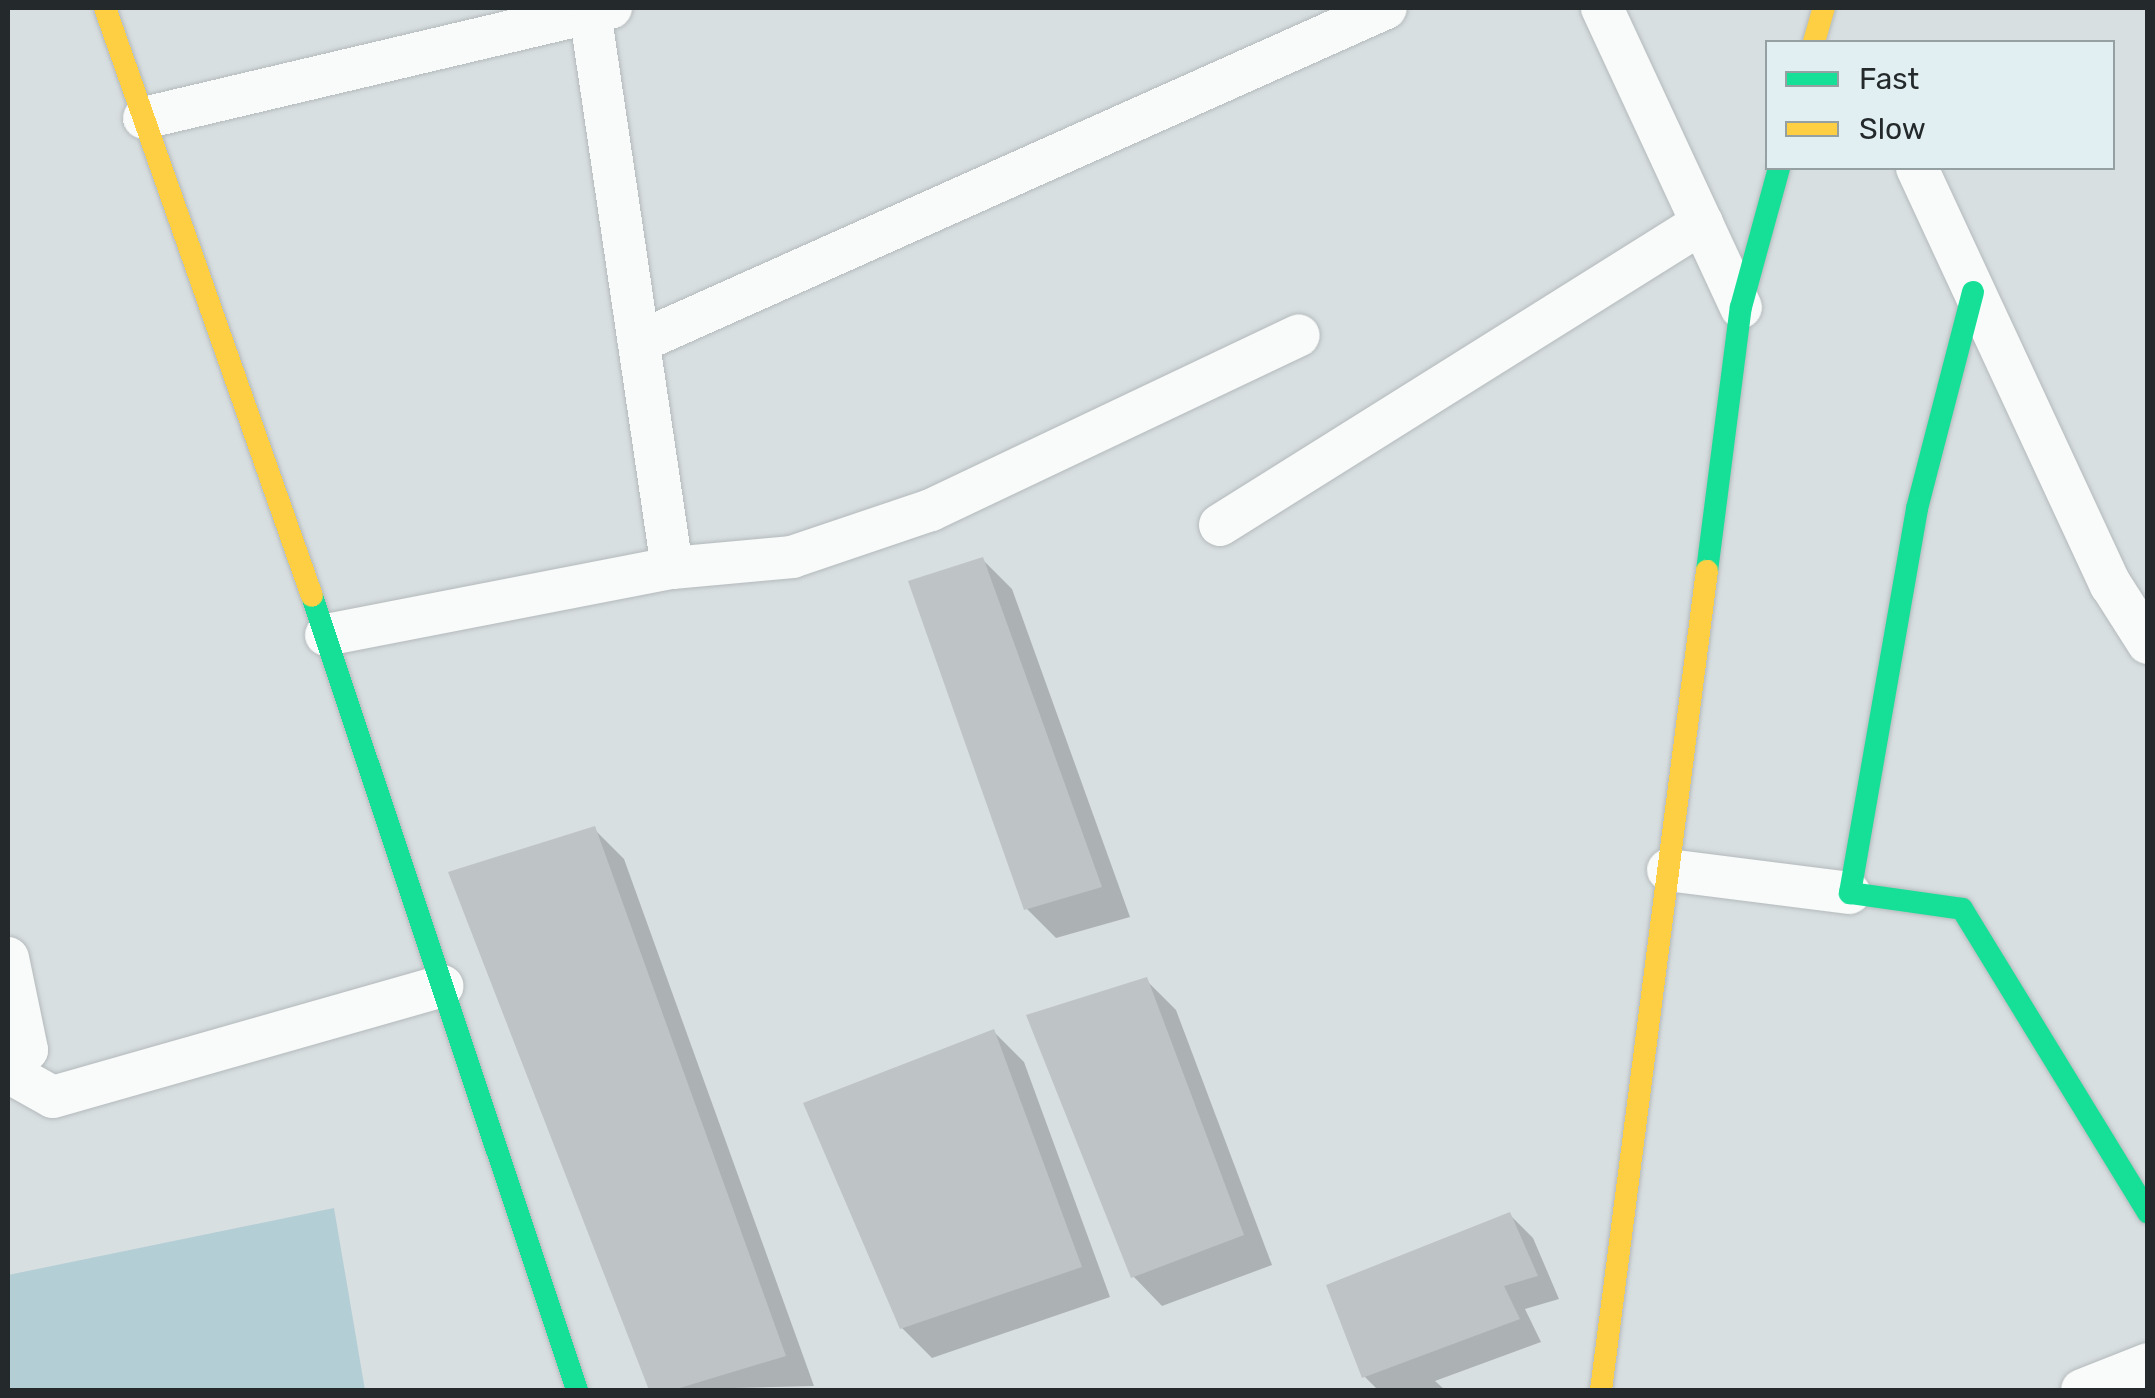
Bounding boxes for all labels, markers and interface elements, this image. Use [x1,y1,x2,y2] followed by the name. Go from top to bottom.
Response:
[1765,40,2115,170] legend
[1859,61,1919,97] text: Fast
[1859,111,1926,147] text: Slow

